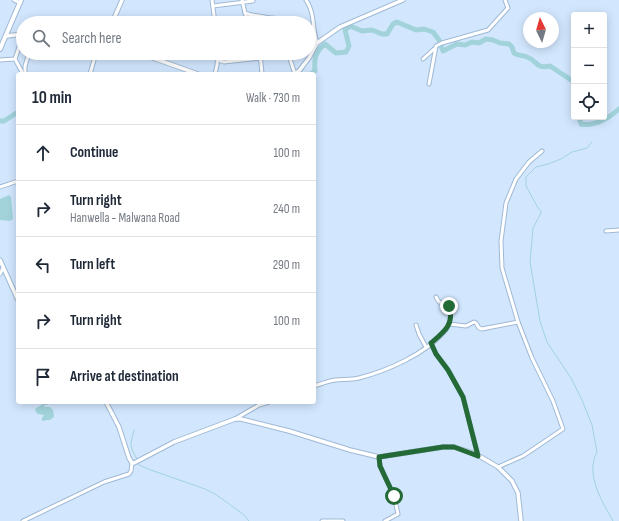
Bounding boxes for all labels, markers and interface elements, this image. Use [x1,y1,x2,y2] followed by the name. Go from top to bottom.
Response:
[523,12,559,48] north arrow
[571,12,607,120] map controls
[571,12,607,48] button: +
[16,16,316,60] search box
[30,27,52,49] icon: search
[62,29,122,48] text: Search here
[571,48,607,84] button: −
[571,84,607,120] button: locate
[32,88,72,108] text: 10 min
[246,90,300,106] text: Walk · 730 m
[32,142,54,164] icon: ahead
[70,143,119,162] text: Continue
[273,145,300,161] text: 100 m
[70,191,122,210] text: Turn right
[32,198,54,220] icon: right
[273,201,300,217] text: 240 m
[70,210,180,226] text: Hanwella - Malwana Road
[32,254,54,276] icon: left
[70,255,115,274] text: Turn left
[273,257,300,273] text: 290 m
[440,297,458,315] route end
[32,310,54,332] icon: right
[70,311,122,330] text: Turn right
[273,313,300,329] text: 100 m
[32,366,54,388] icon: arrive
[70,367,179,386] text: Arrive at destination
[385,487,403,505] route start

